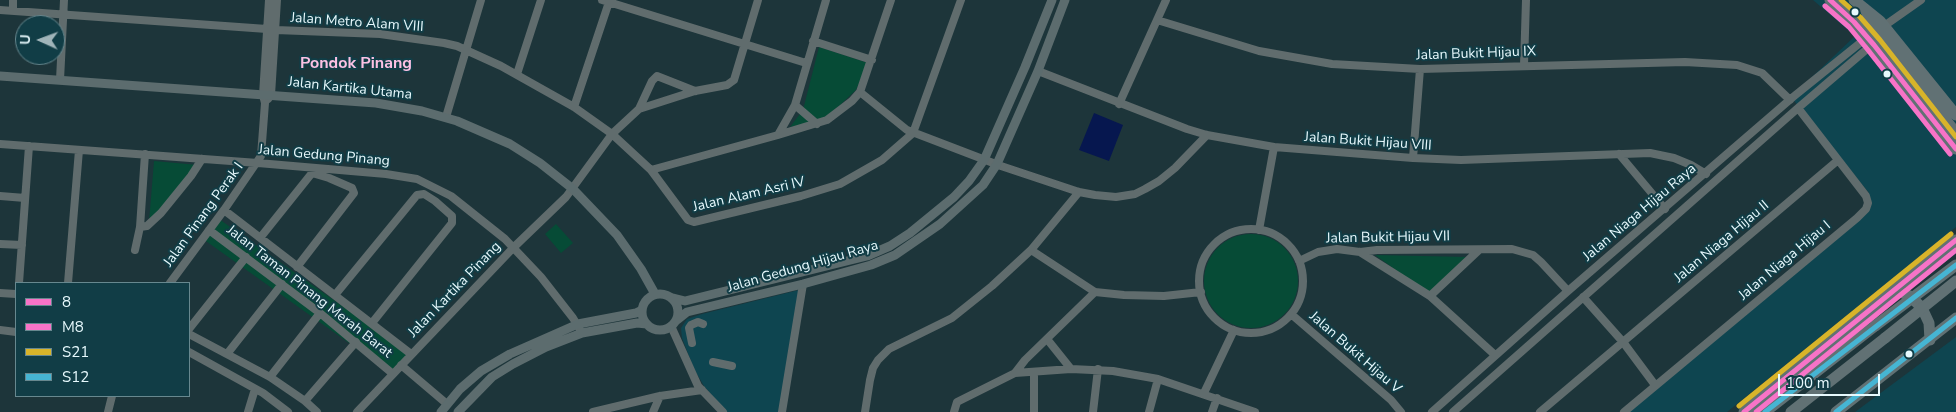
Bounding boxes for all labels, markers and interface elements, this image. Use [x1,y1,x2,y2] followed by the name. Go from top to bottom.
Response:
[1850,7,1860,17] unlabelled marker
[290,10,424,36] street label: Jalan Metro Alam VIII
[15,15,65,65] north arrow
[16,34,35,45] text: U
[1416,44,1536,64] street label: Jalan Bukit Hijau IX
[300,54,412,74] district label: Pondok Pinang
[1882,69,1892,79] unlabelled marker
[287,74,413,104] street label: Jalan Kartika Utama
[1304,129,1432,155] street label: Jalan Bukit Hijau VIII
[257,142,391,170] street label: Jalan Gedung Pinang
[161,160,247,270] street label: Jalan Pinang Perak I
[1580,161,1700,265] street label: Jalan Niaga Hijau Raya
[691,174,807,216] street label: Jalan Alam Asri IV
[1671,197,1773,287] street label: Jalan Niaga Hijau II
[1736,218,1834,304] street label: Jalan Niaga Hijau I
[223,222,395,362] street label: Jalan Taman Pinang Merah Barat
[1326,229,1450,247] street label: Jalan Bukit Hijau VII
[726,237,880,297] street label: Jalan Gedung Hijau Raya
[405,239,505,341] street label: Jalan Kartika Pinang
[15,282,190,397] legend
[62,292,71,312] text: 8
[1305,308,1405,398] street label: Jalan Bukit Hijau V
[62,317,84,337] text: M8
[62,342,89,362] text: S21
[1904,349,1914,359] unlabelled marker
[1781,364,1884,396] scale bar
[62,367,89,387] text: S12
[1786,373,1830,393] text: 100 m

